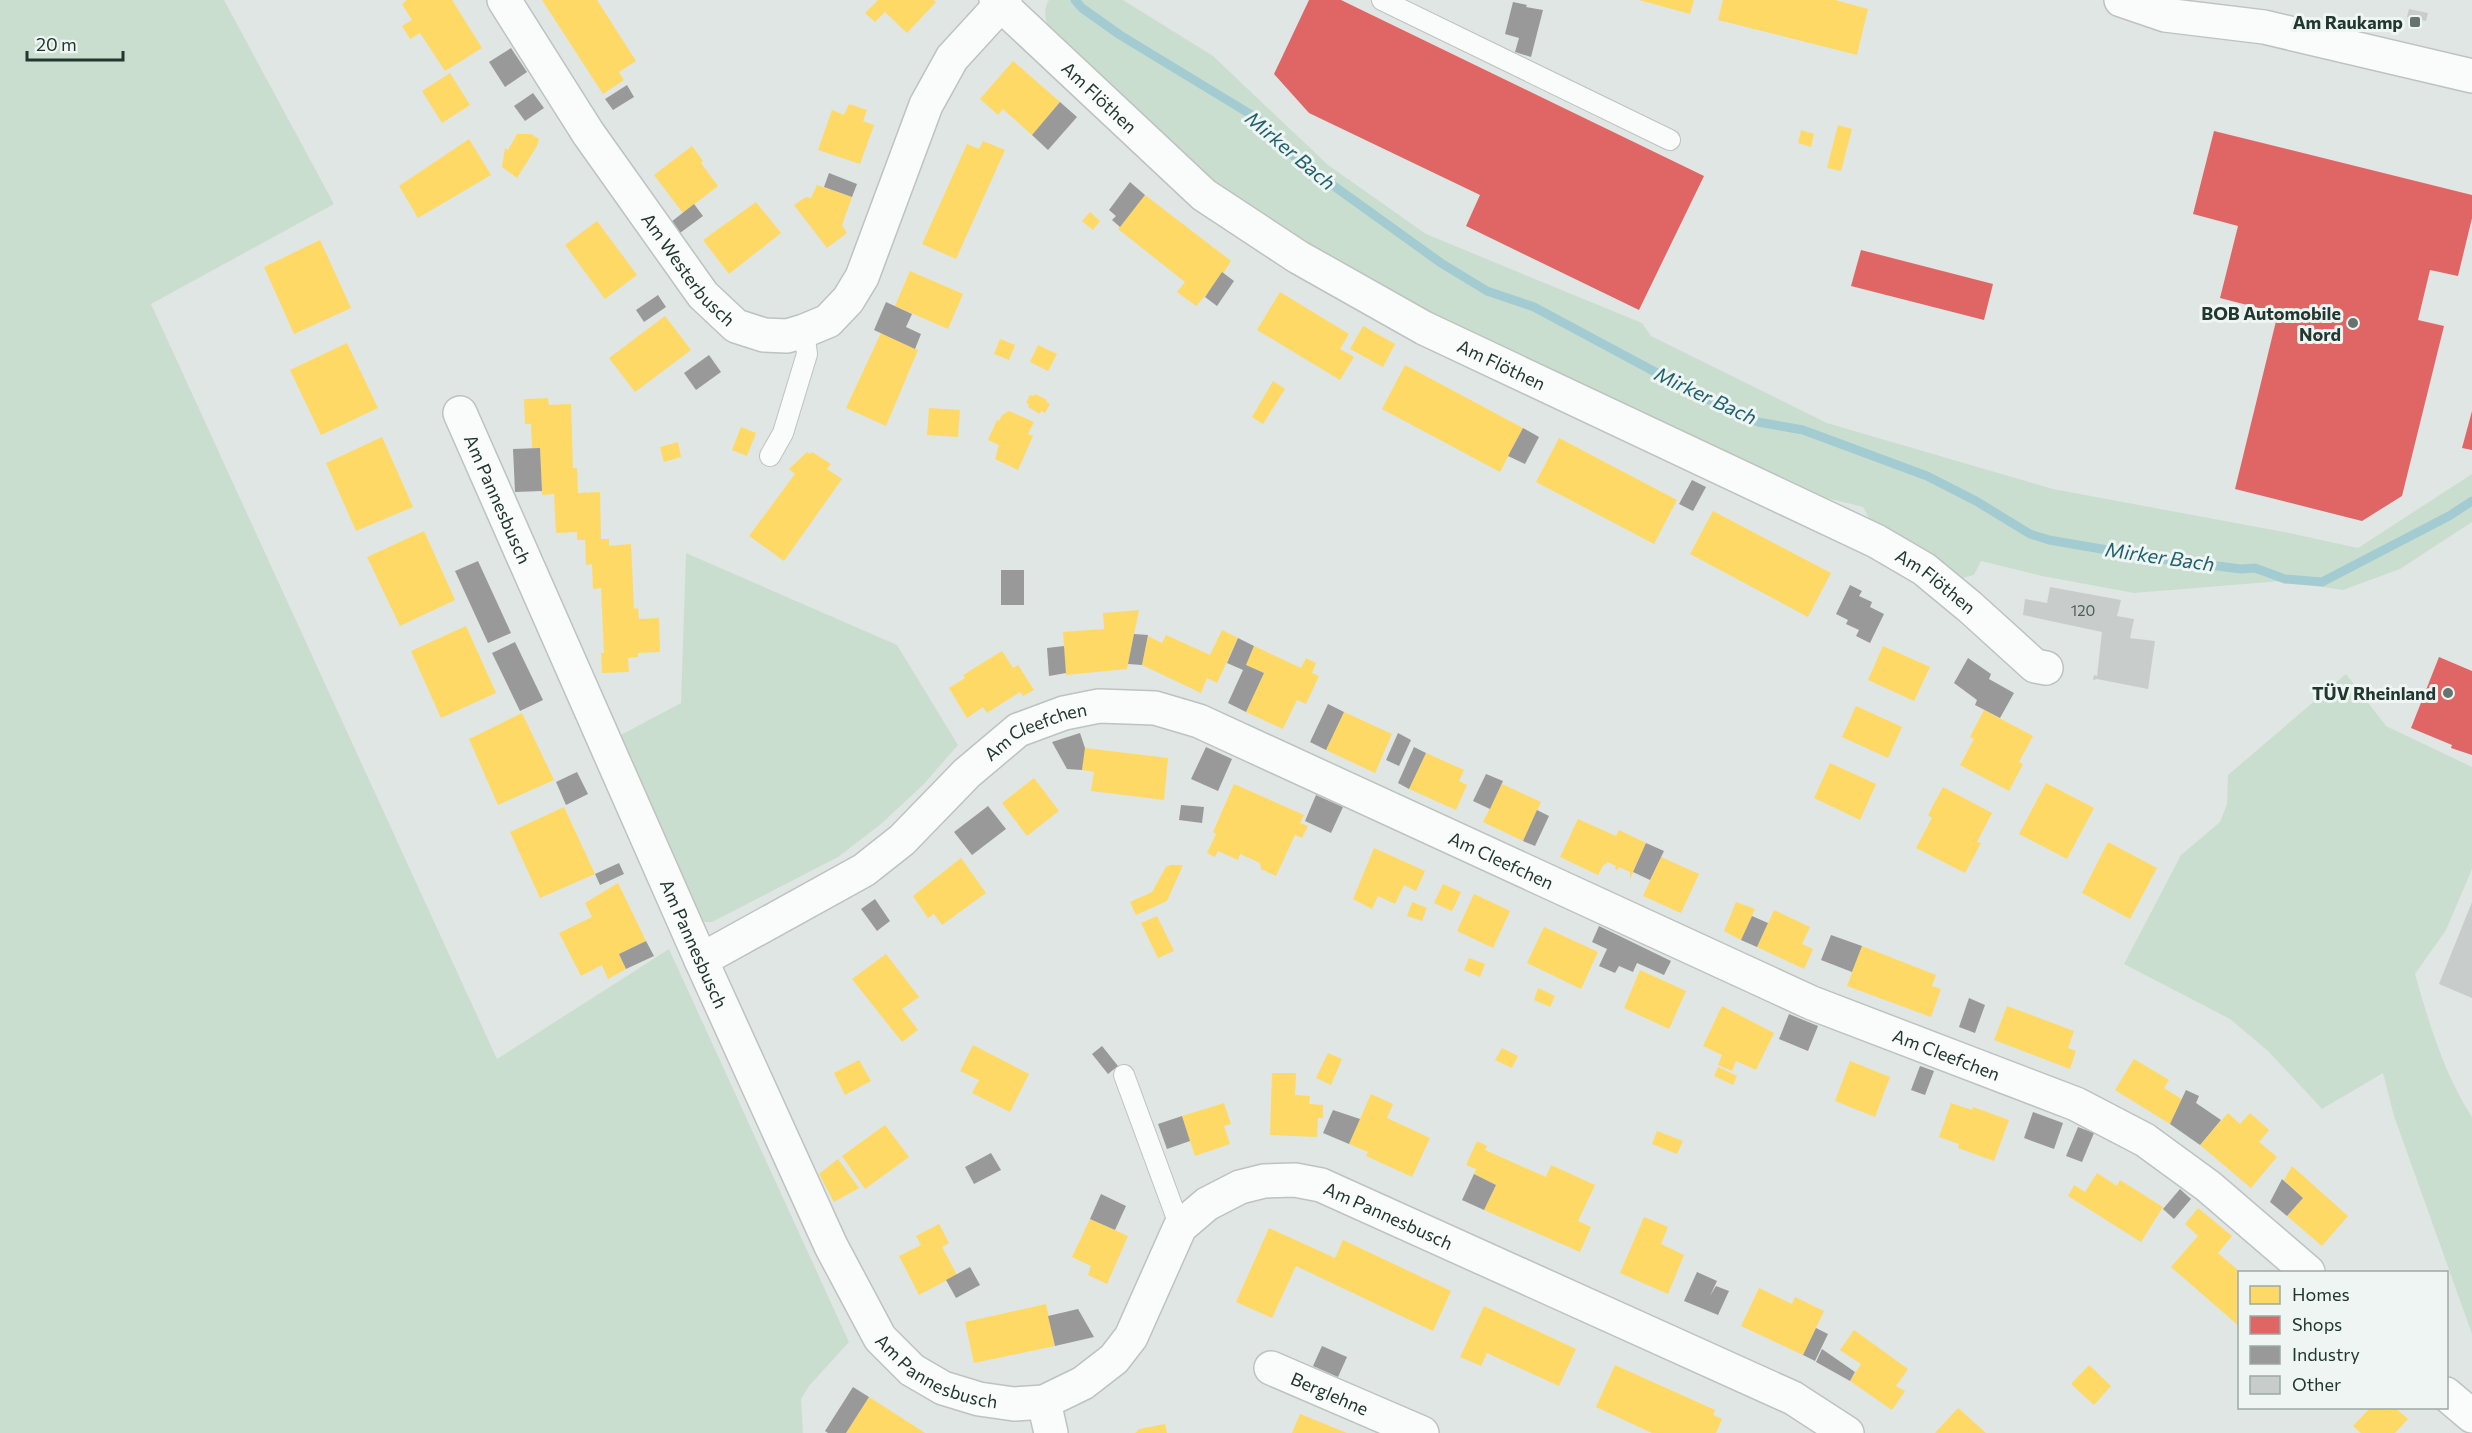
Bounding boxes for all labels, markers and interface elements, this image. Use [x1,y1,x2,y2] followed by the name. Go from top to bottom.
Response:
[2293,11,2403,33] place label: Am Raukamp
[2408,15,2422,29] marker: Am Raukamp
[27,24,123,62] scale bar
[36,33,77,55] text: 20 m
[1058,57,1142,138] street label: Am Flöthen
[1241,106,1341,194] water label: Mirker Bach
[637,209,740,331] street label: Am Westerbusch
[2201,302,2341,345] place label: BOB Automobile Nord
[2346,316,2360,330] marker: BOB Automobile Nord
[1454,334,1549,395] street label: Am Flöthen
[1651,361,1761,429] water label: Mirker Bach
[460,431,536,567] street label: Am Pannesbusch
[2104,536,2216,576] water label: Mirker Bach
[1892,544,1980,618] street label: Am Flöthen
[2071,601,2095,619] house number: 120
[2312,682,2436,704] place label: TÜV Rheinland
[2441,686,2455,700] marker: TÜV Rheinland
[979,698,1089,765] street label: Am Cleefchen
[1445,826,1557,894] street label: Am Cleefchen
[656,876,732,1012] street label: Am Pannesbusch
[1890,1024,2003,1085] street label: Am Cleefchen
[1321,1177,1456,1254] street label: Am Pannesbusch
[2238,1271,2448,1409] legend
[2292,1283,2350,1305] text: Homes
[2292,1313,2342,1335] text: Shops
[871,1329,999,1413] street label: Am Pannesbusch
[2292,1343,2360,1365] text: Industry
[1288,1367,1372,1420] street label: Berglehne
[2292,1373,2341,1395] text: Other

